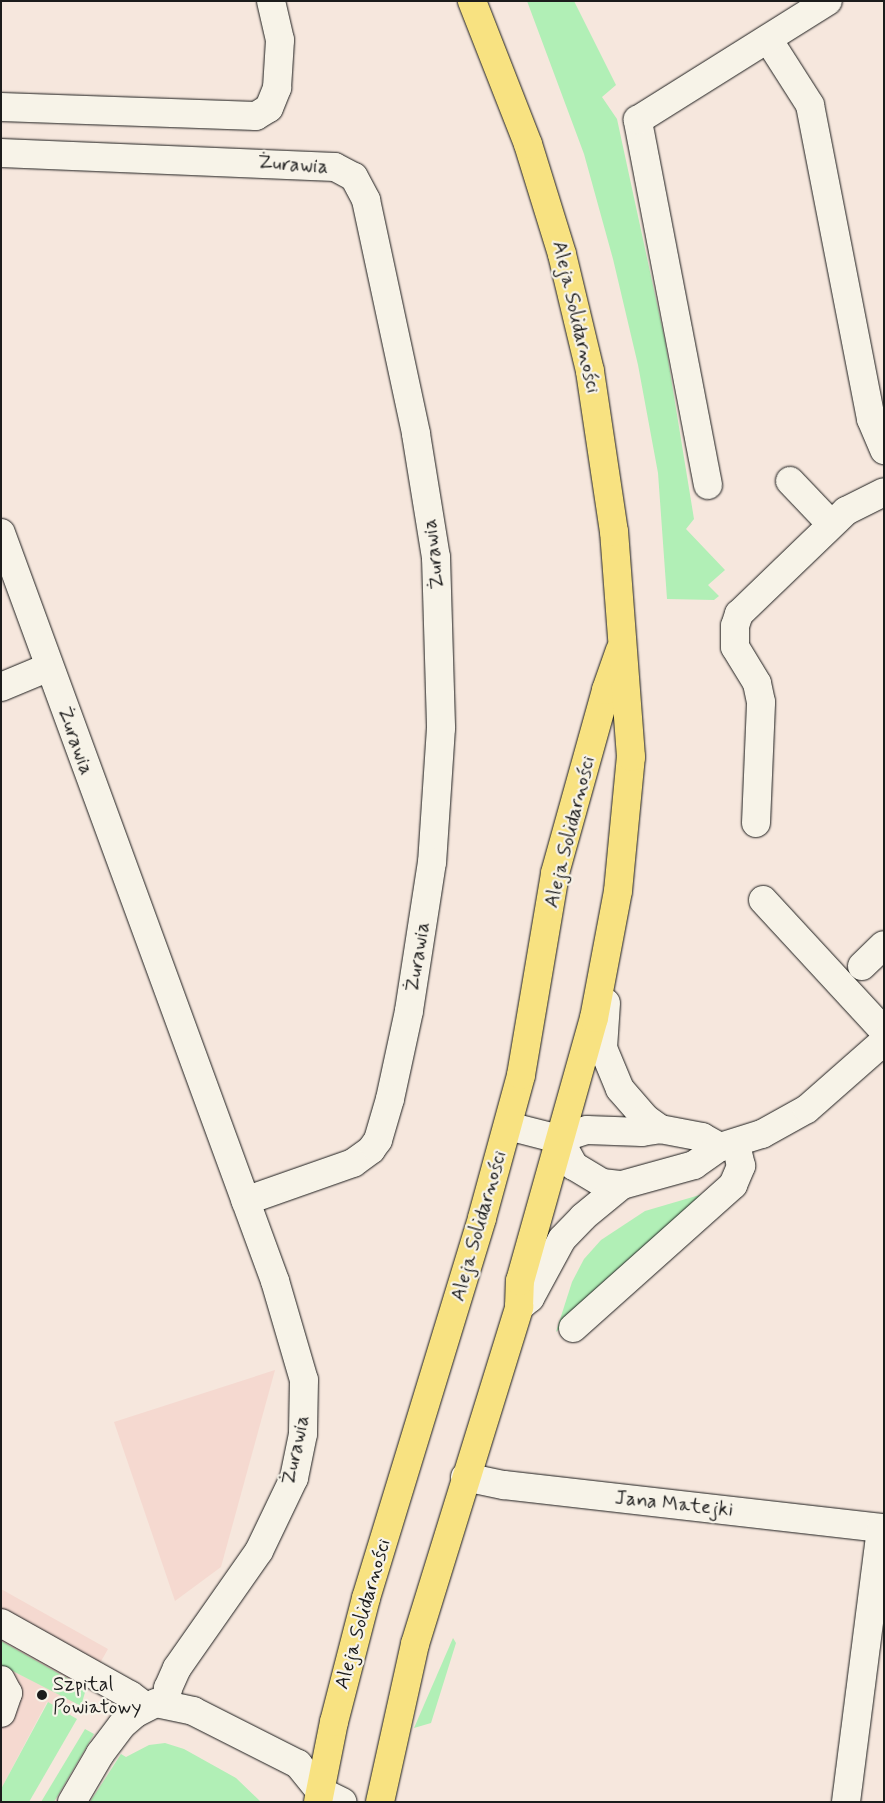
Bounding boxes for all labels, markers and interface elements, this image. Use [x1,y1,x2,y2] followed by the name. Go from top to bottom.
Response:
[257,151,329,179] street label: Żurawia
[547,239,605,395] street label: Aleja Solidarności
[418,517,450,591] street label: Żurawia
[52,704,98,778] street label: Żurawia
[540,754,600,910] street label: Aleja Solidarności
[401,920,435,994] street label: Żurawia
[446,1148,512,1304] street label: Aleja Solidarności
[277,1413,315,1487] street label: Żurawia
[617,1486,731,1522] street label: Jana Matejki
[330,1536,396,1692] street label: Aleja Solidarności
[53,1672,141,1719] place label: Szpital Powiatowy
[35,1688,49,1702] marker: Szpital Powiatowy

